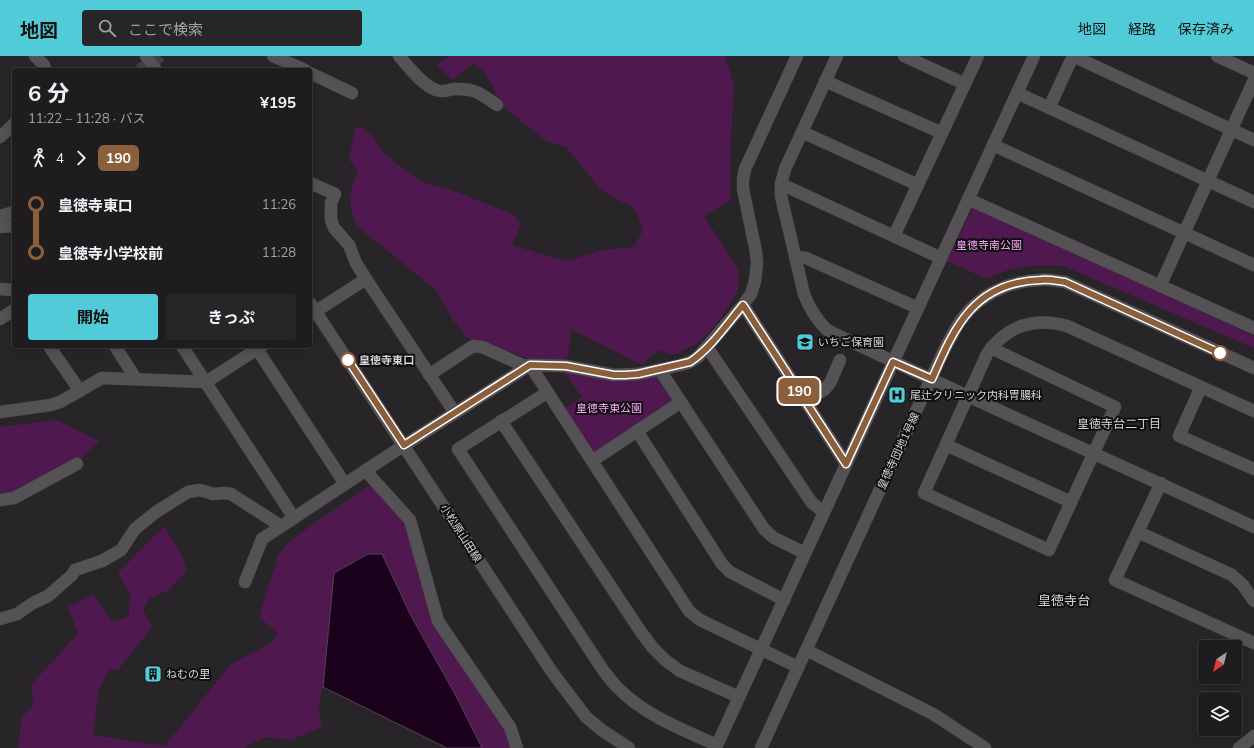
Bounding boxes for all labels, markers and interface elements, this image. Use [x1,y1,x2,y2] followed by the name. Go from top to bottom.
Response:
[82,10,362,46] search box
[96,17,118,39] icon: search
[20,18,58,42] text: 地図
[128,20,203,39] text: ここで検索
[1078,20,1106,38] text: 地図
[1128,20,1156,38] text: 経路
[1178,20,1234,38] text: 保存済み
[28,79,69,107] text: 6 分
[260,93,296,112] text: ¥195
[28,110,145,126] text: 11:22 – 11:28 · バス
[28,147,50,169] icon: walk
[70,147,92,169] icon: forward
[106,149,131,167] text: 190
[56,150,64,166] text: 4
[58,196,133,215] text: 皇徳寺東口
[262,196,296,212] text: 11:26
[956,238,1022,252] park label: 皇徳寺南公園
[58,244,163,263] text: 皇徳寺小学校前
[262,244,296,260] text: 11:28
[28,294,158,340] button: 開始
[166,294,296,340] button: きっぷ
[795,332,815,352] school or university icon: いちご保育園
[818,335,884,349] place label: いちご保育園
[1212,345,1228,361] unlabelled marker
[340,352,356,368] marker: 皇徳寺東口
[359,353,414,367] place label: 皇徳寺東口
[776,378,822,404] line badge: 190
[786,382,812,400] text: 190
[887,385,907,405] hospital icon: 尾辻クリニック内科胃腸科
[910,388,1042,402] place label: 尾辻クリニック内科胃腸科
[576,401,642,415] park label: 皇徳寺東公園
[874,410,922,492] street label: 皇徳寺団地1号線
[1077,416,1161,431] district label: 皇徳寺台二丁目
[437,502,485,564] street label: 小松原山田線
[1038,592,1090,608] district label: 皇徳寺台
[1198,640,1242,684] north arrow
[1198,640,1242,736] map controls
[143,664,163,684] building icon: ねむの里
[166,667,210,681] place label: ねむの里
[1198,692,1242,736] button: layers

